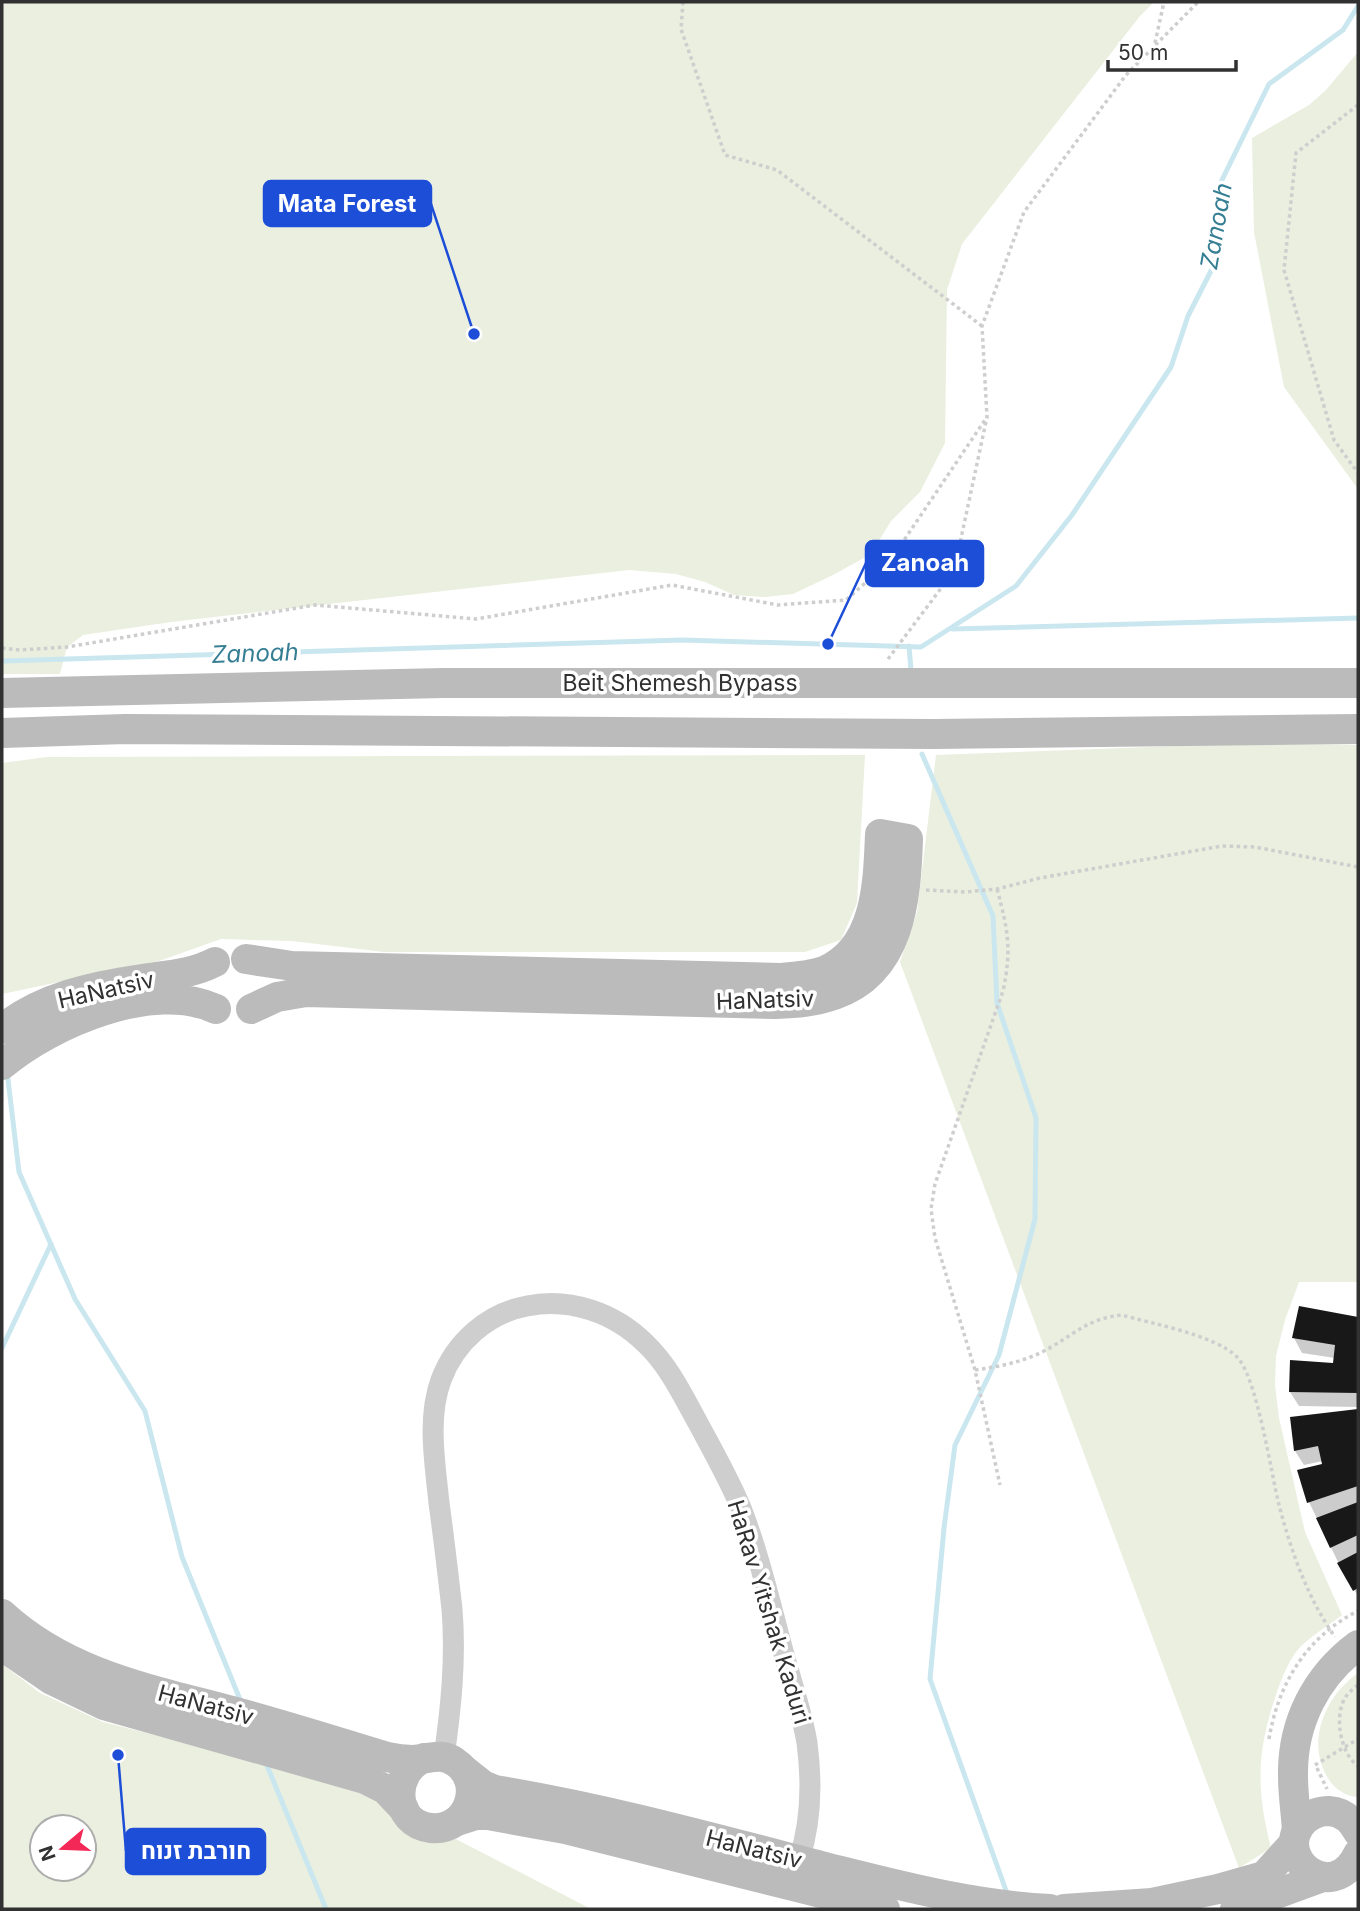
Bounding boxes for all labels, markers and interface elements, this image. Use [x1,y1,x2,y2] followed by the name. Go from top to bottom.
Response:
[1108,28,1236,72] scale bar
[1118,40,1168,65] text: 50 m
[1194,180,1238,272] water label: Zanoah
[264,181,431,226] callout: Mata Forest
[278,189,417,218] text: Mata Forest
[866,541,983,586] callout: Zanoah
[881,548,969,577] text: Zanoah
[211,637,299,669] water label: Zanoah
[562,669,798,697] street label: Beit Shemesh Bypass
[55,965,157,1015] street label: HaNatsiv
[715,984,815,1016] street label: HaNatsiv
[722,1497,816,1727] street label: HaRav Yitshak Kaduri
[155,1679,257,1731] street label: HaNatsiv
[28,1813,98,1883] north arrow
[703,1824,805,1874] street label: HaNatsiv
[126,1829,265,1874] callout: חורבת זנוח
[141,1836,251,1865] text: חורבת זנוח
[34,1843,61,1864] text: N

